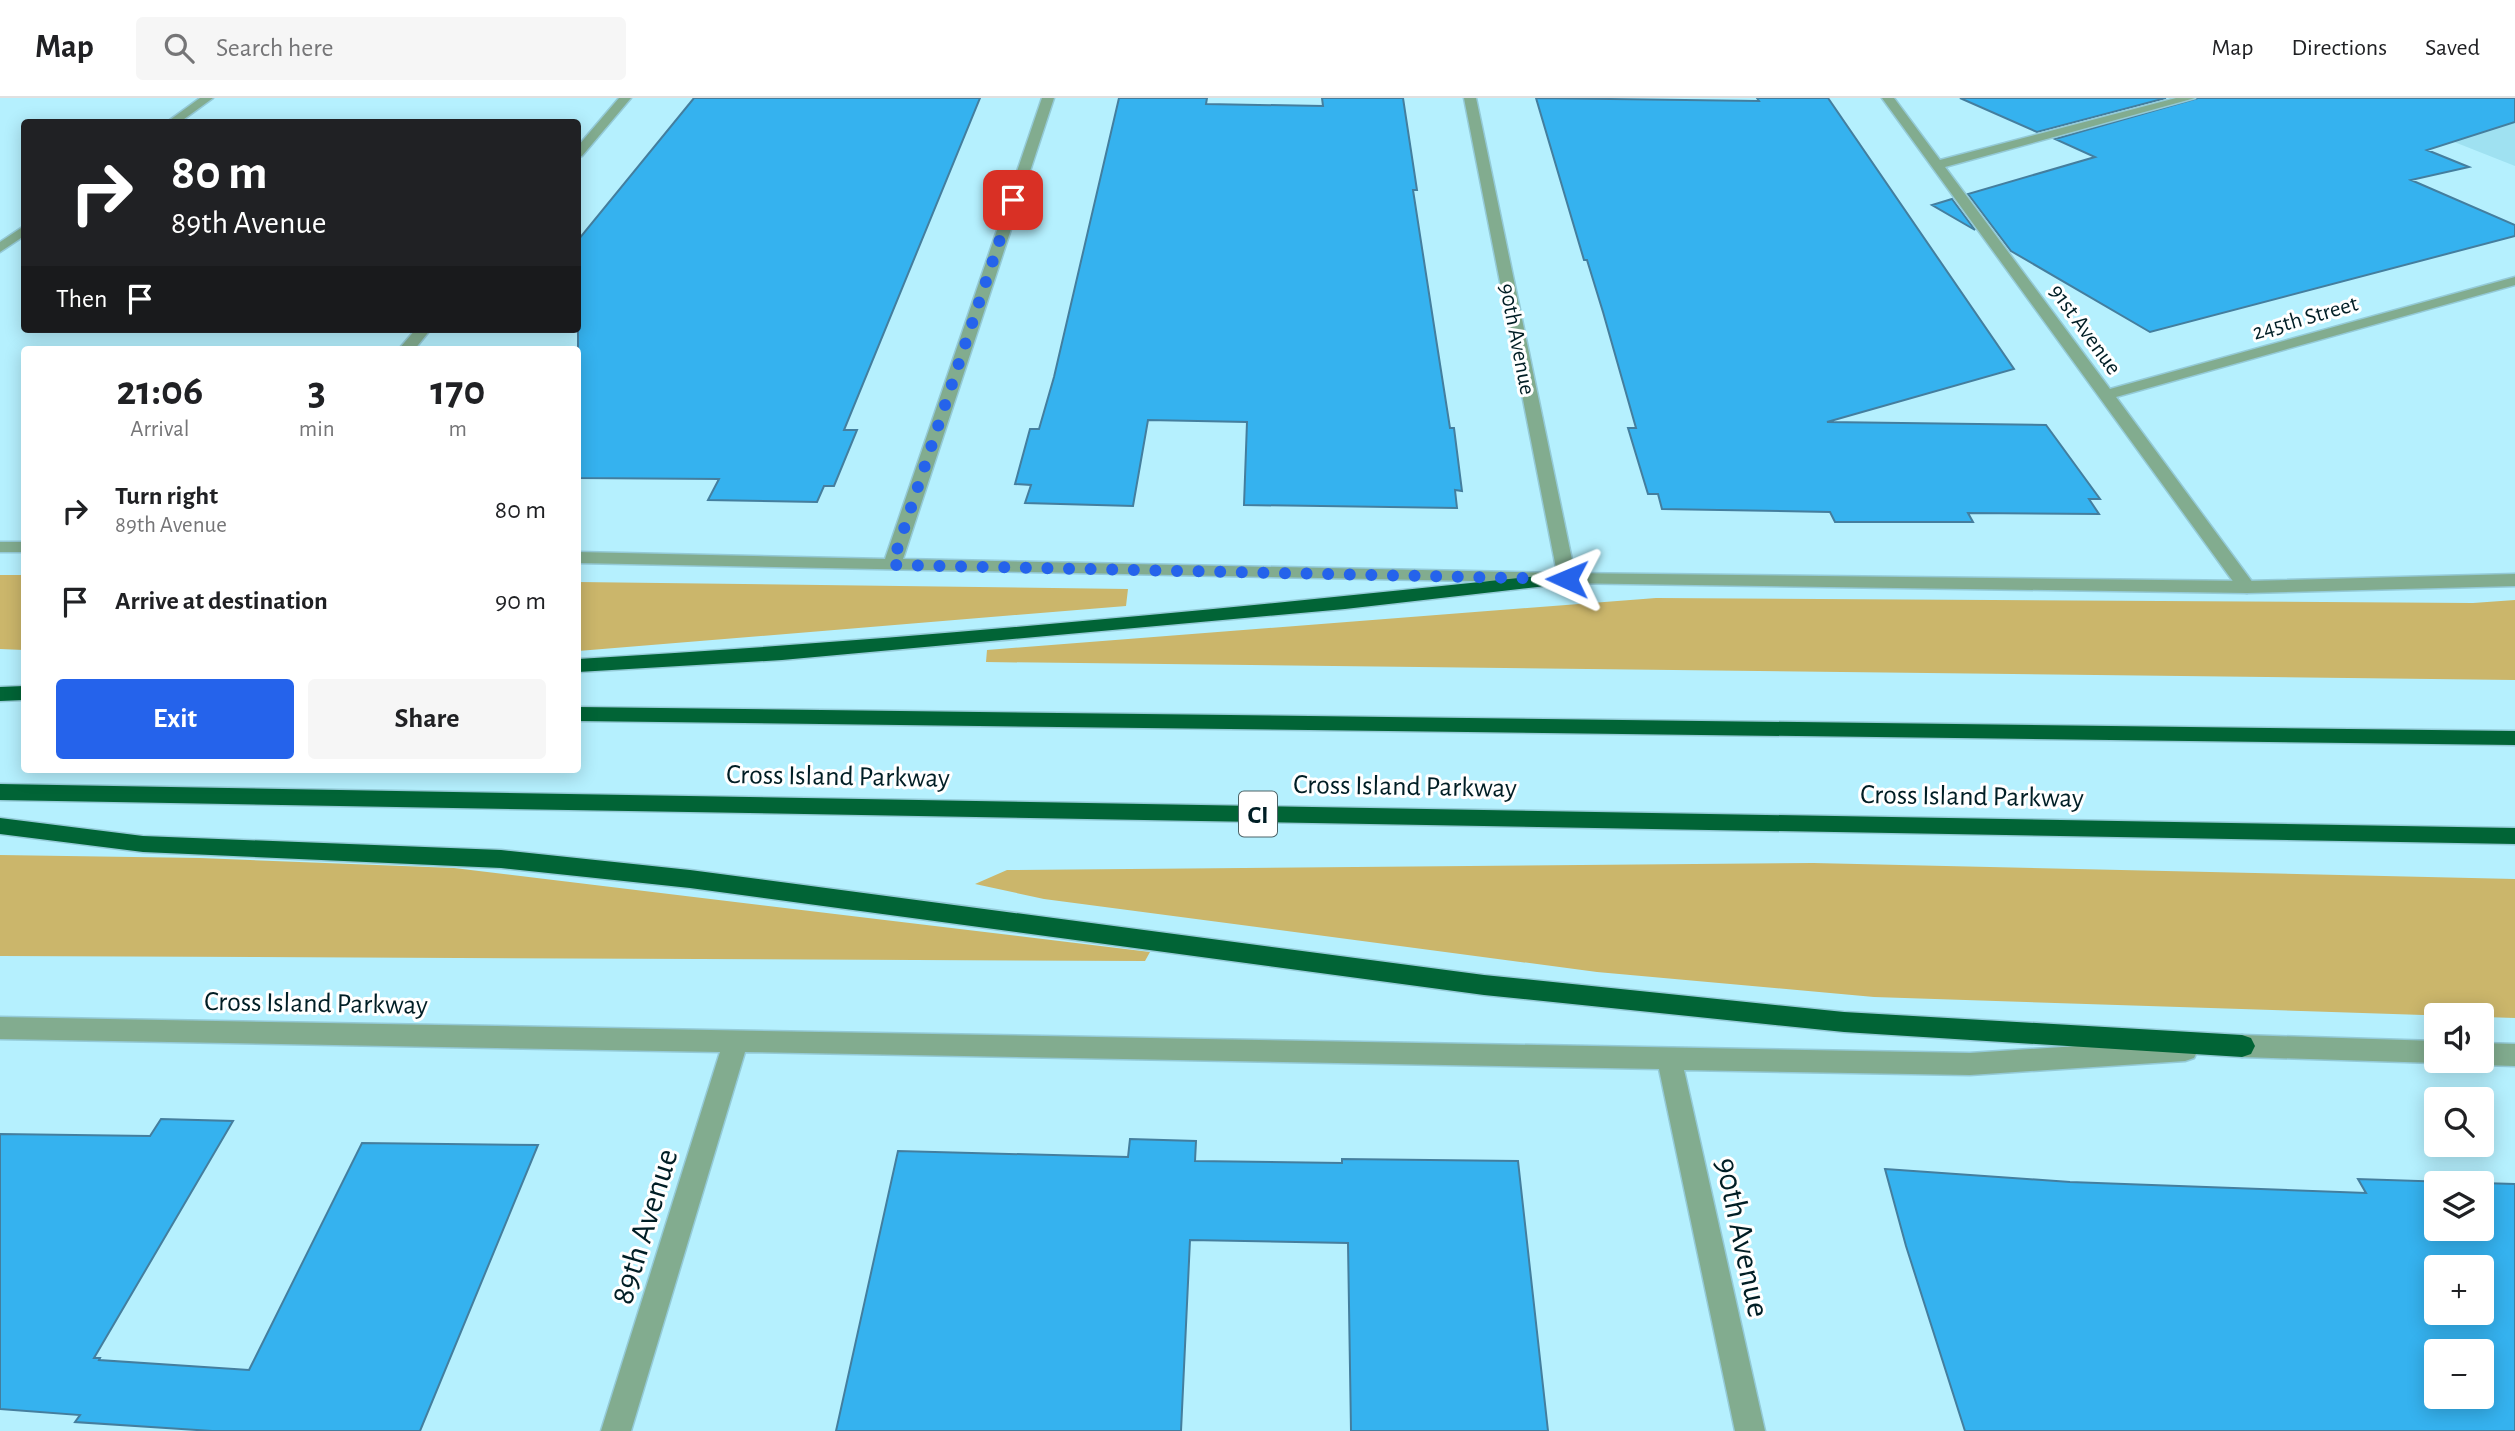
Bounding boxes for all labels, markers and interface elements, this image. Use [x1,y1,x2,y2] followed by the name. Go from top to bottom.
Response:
[136,17,626,80] search box
[160,29,198,67] icon: search
[35,31,94,64] text: Map
[216,35,334,61] text: Search here
[2211,36,2253,60] text: Map
[2291,36,2387,60] text: Directions
[2425,36,2480,60] text: Saved
[56,147,147,238] icon: right
[171,149,268,198] text: 80 m
[983,170,1043,230] pin
[994,181,1032,219] icon: arrive
[171,207,327,239] text: 89th Avenue
[121,280,159,318] icon: arrive
[2045,280,2125,379] street label: 91st Avenue
[1494,282,1539,397] street label: 90th Avenue
[56,286,107,312] text: Then
[2250,292,2361,344] street label: 245th Street
[117,370,203,412] text: 21:06
[308,370,326,412] text: 3
[430,370,485,412] text: 170
[130,418,189,441] text: Arrival
[299,418,335,441] text: min
[449,418,467,441] text: m
[115,483,218,509] text: Turn right
[56,492,94,530] icon: right
[495,497,546,523] text: 80 m
[115,514,227,537] text: 89th Avenue
[1530,542,1604,616] position arrow
[56,583,94,621] icon: arrive
[115,588,328,614] text: Arrive at destination
[495,588,546,614] text: 90 m
[56,679,294,759] button: Exit
[308,679,546,759] button: Share
[726,761,950,793] street label: Cross Island Parkway
[1293,771,1517,803] street label: Cross Island Parkway
[1860,781,2084,813] street label: Cross Island Parkway
[1239,792,1277,836] road number: CI
[204,988,428,1020] street label: Cross Island Parkway
[2424,1003,2494,1409] map controls
[2424,1003,2494,1073] button: sound
[2424,1087,2494,1157] button: search
[606,1145,685,1308] street label: 89th Avenue
[1709,1155,1775,1320] street label: 90th Avenue
[2424,1171,2494,1241] button: layers
[2424,1255,2494,1325] button: +
[2424,1339,2494,1409] button: −

